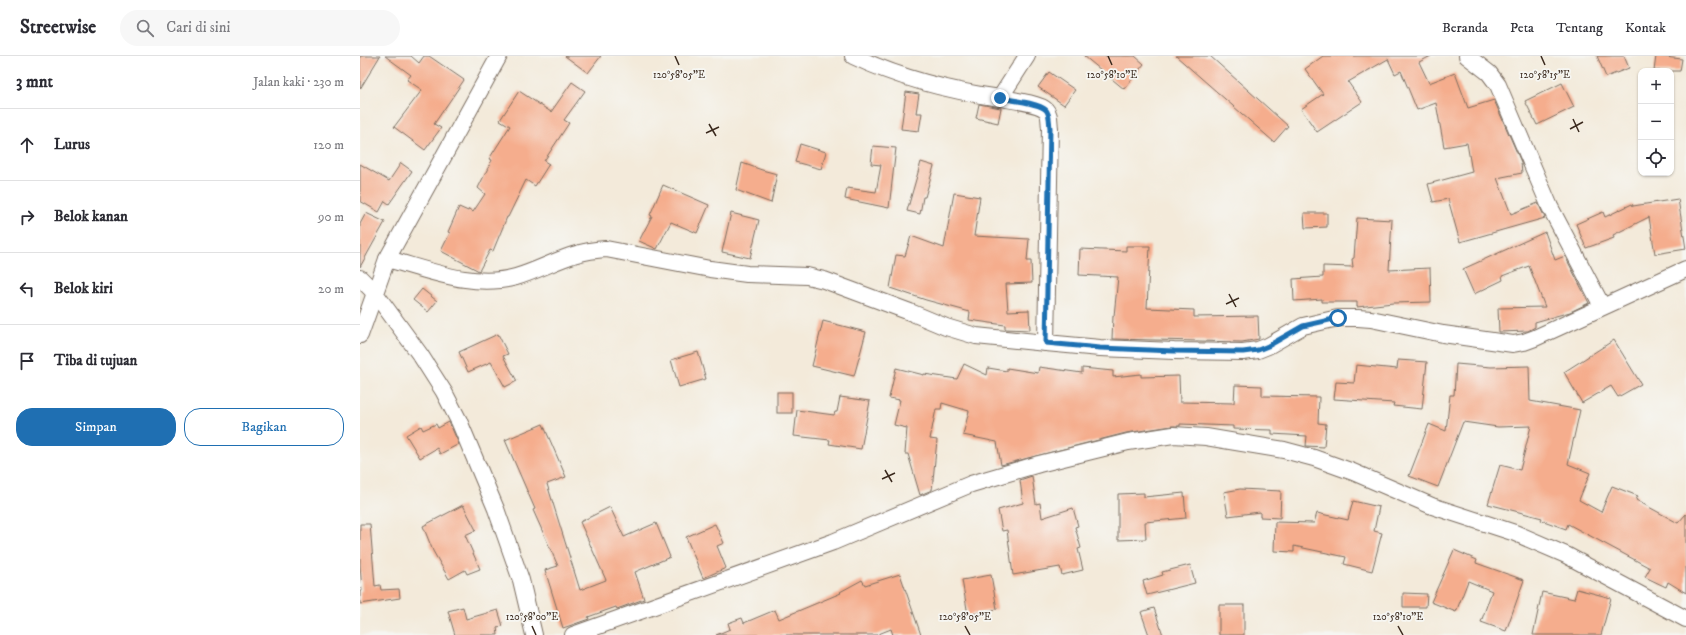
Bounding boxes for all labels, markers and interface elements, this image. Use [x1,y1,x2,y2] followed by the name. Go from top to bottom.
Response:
[120,10,400,46] search box
[20,16,96,39] text: Streetwise
[134,17,156,39] icon: search
[166,18,230,37] text: Cari di sini
[1442,19,1488,37] text: Beranda
[1510,19,1534,37] text: Peta
[1556,19,1603,37] text: Tentang
[1625,19,1666,37] text: Kontak
[1638,68,1674,176] map controls
[1638,68,1674,104] button: +
[653,69,705,81] text: 120°58'05"E
[1087,69,1137,81] text: 120°58'10"E
[1520,69,1570,81] text: 120°58'15"E
[16,71,53,93] text: 3 mnt
[253,74,344,90] text: Jalan kaki · 230 m
[991,89,1009,107] route end
[1638,104,1674,140] button: −
[16,134,38,156] icon: ahead
[54,135,90,154] text: Lurus
[313,137,344,153] text: 120 m
[1638,140,1674,176] button: locate
[16,206,38,228] icon: right
[54,207,128,226] text: Belok kanan
[318,209,344,225] text: 90 m
[16,278,38,300] icon: left
[54,279,113,298] text: Belok kiri
[318,281,344,297] text: 20 m
[1329,309,1347,327] route start
[16,350,38,372] icon: arrive
[54,351,137,370] text: Tiba di tujuan
[16,408,176,446] button: Simpan
[184,408,344,446] button: Bagikan
[506,611,558,623] text: 120°58'00"E
[939,611,991,623] text: 120°58'05"E
[1373,611,1423,623] text: 120°58'10"E

